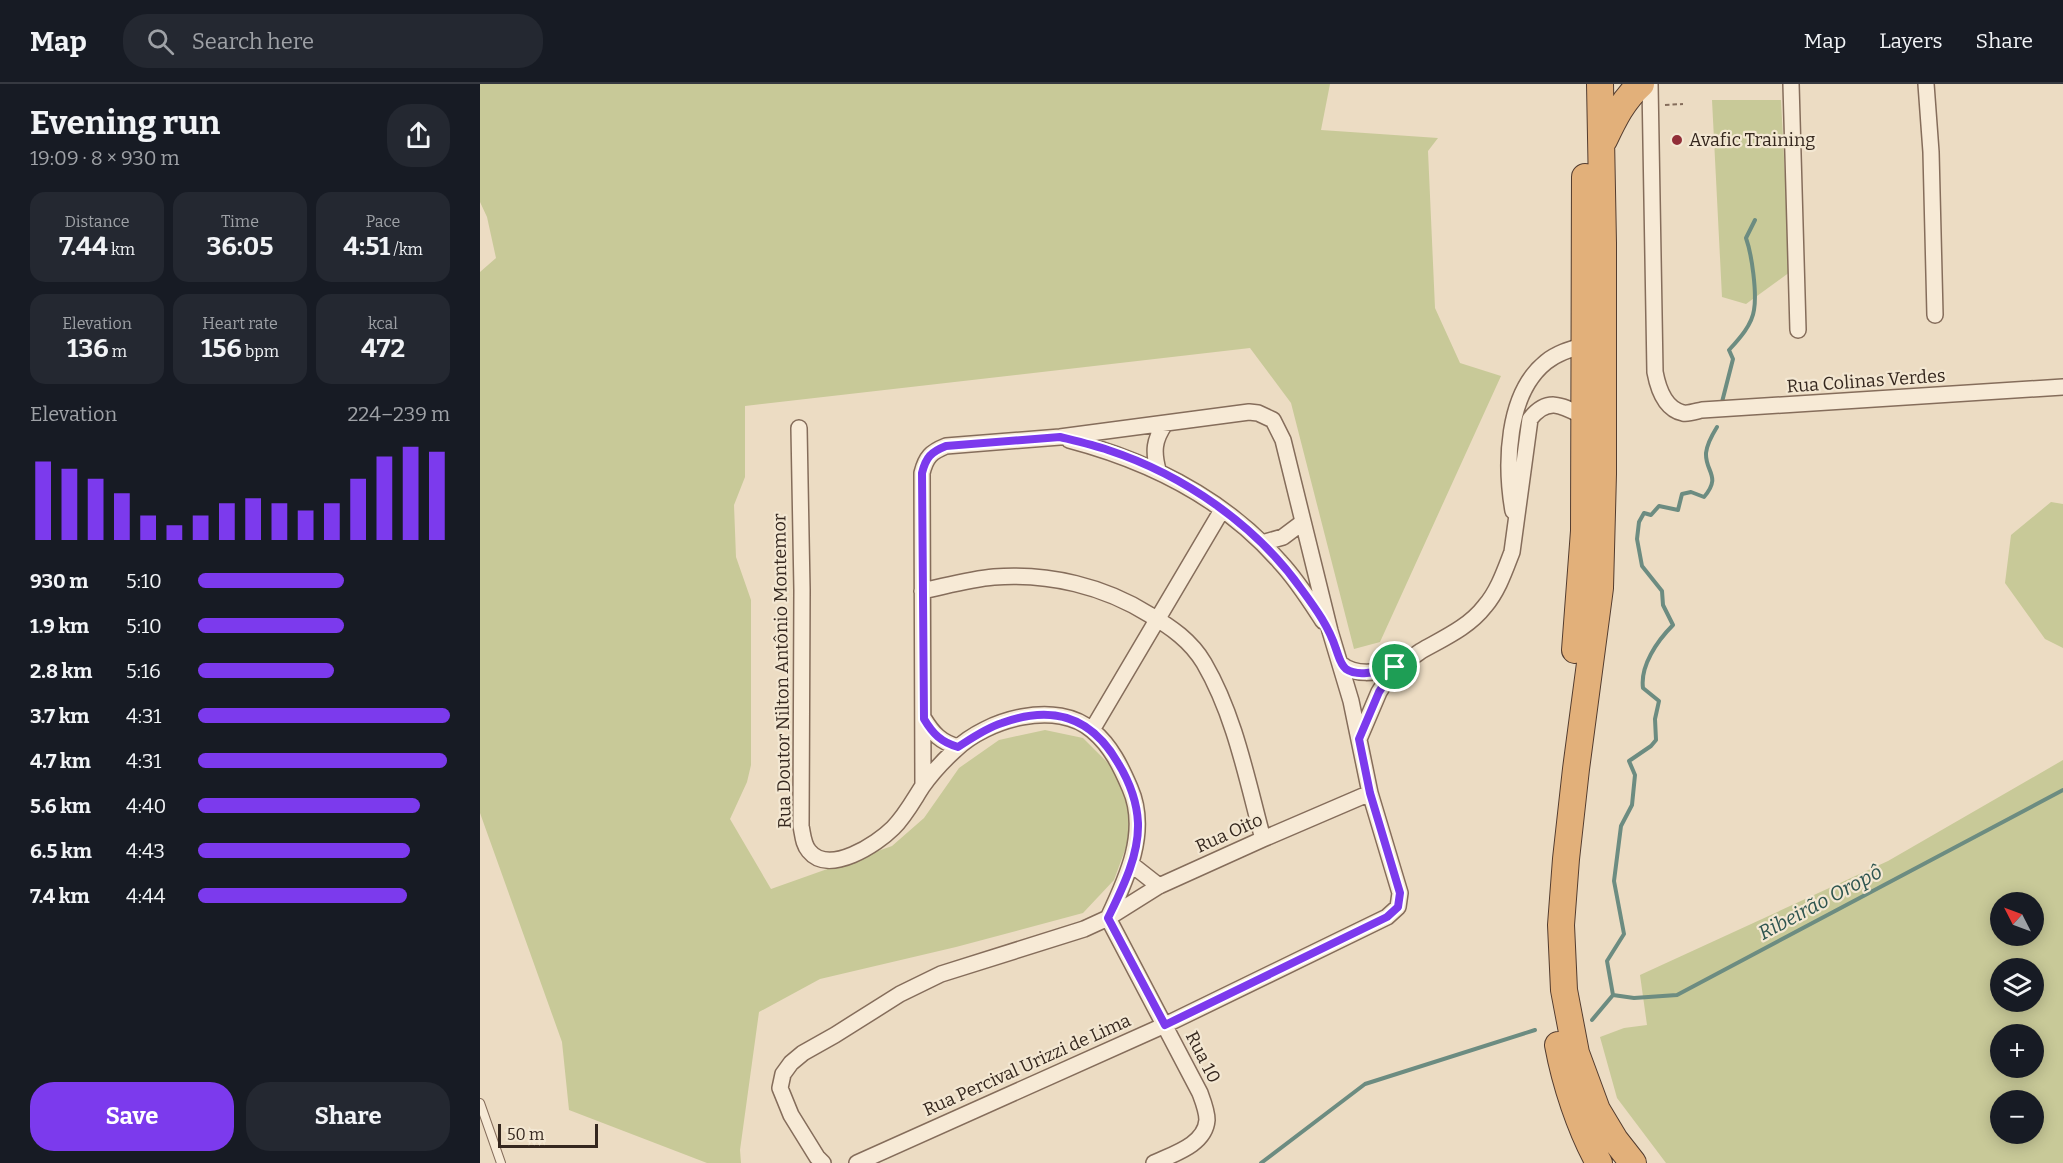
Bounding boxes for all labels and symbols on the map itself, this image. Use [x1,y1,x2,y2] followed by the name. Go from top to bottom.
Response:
[1689,129,1815,151] place label: Avafic Training
[1670,133,1684,147] marker: Avafic Training
[1786,364,1946,398] street label: Rua Colinas Verdes
[768,513,796,829] street label: Rua Doutor Nilton Antônio Montemor
[1369,641,1420,692] pin
[1192,808,1266,858] street label: Rua Oito
[1754,859,1886,945] water label: Ribeirão Oropô
[1990,892,2044,946] north arrow
[920,1009,1134,1121] street label: Rua Percival Urizzi de Lima
[1181,1028,1225,1086] street label: Rua 10
[498,1121,598,1148] scale bar

